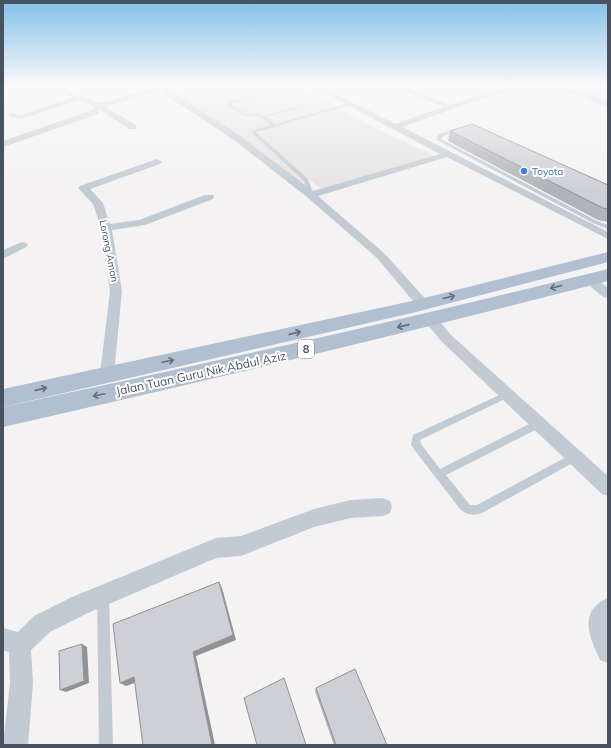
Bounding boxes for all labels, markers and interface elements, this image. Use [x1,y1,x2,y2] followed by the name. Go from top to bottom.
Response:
[532,165,563,178] place label: Toyota
[519,166,529,176] marker: Toyota
[97,219,121,283] street label: Lorong Aman
[550,284,563,291] one-way arrow
[442,293,455,301] one-way arrow
[397,323,410,331] one-way arrow
[288,328,301,336] one-way arrow
[298,340,314,358] road number: 8
[115,348,287,398] street label: Jalan Tuan Guru Nik Abdul Aziz
[161,357,174,365] one-way arrow
[34,385,47,393] one-way arrow
[93,392,106,400] one-way arrow

